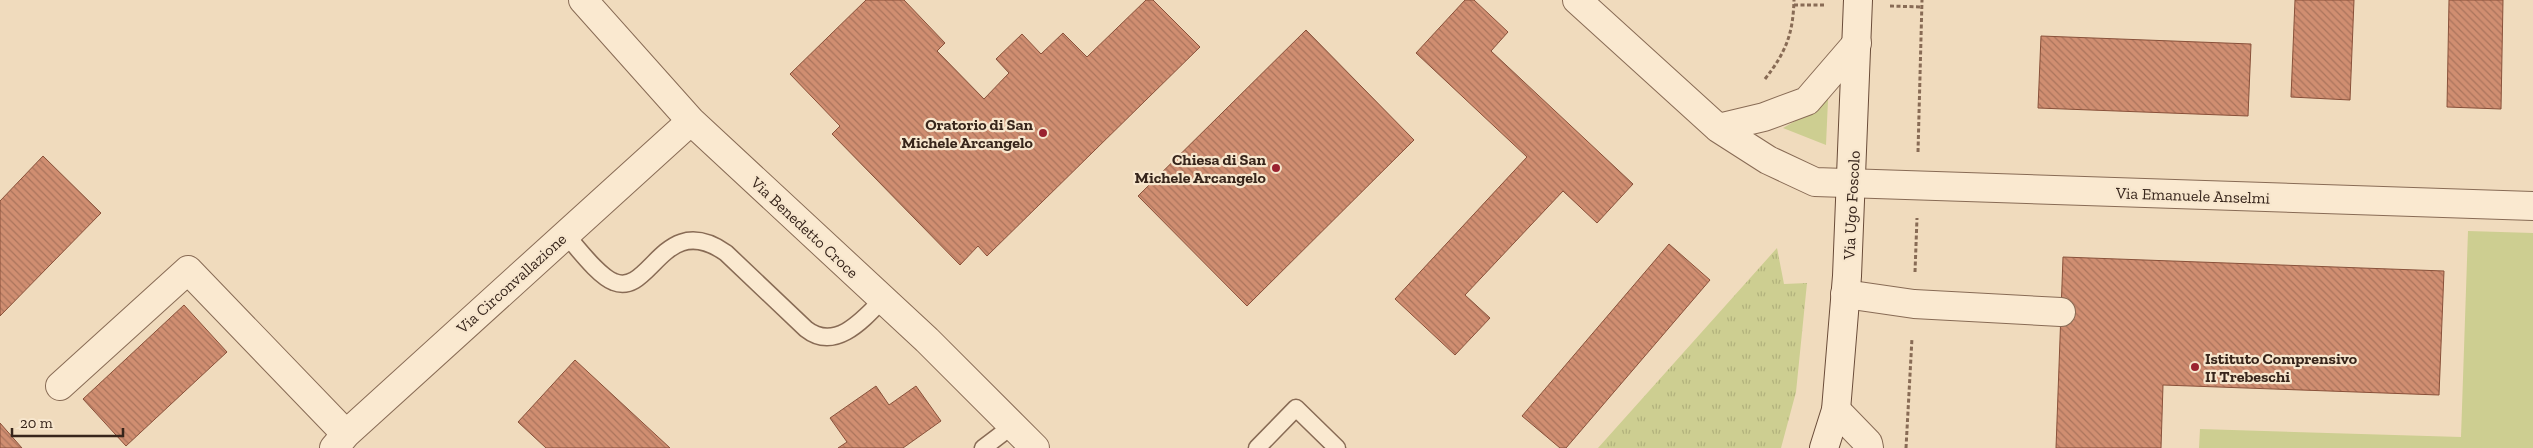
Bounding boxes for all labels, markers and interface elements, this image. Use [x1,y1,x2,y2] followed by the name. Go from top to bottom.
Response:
[902,115,1034,152] place label: Oratorio di San Michele Arcangelo
[1037,127,1049,139] marker: Oratorio di San Michele Arcangelo
[1135,150,1267,187] place label: Chiesa di San Michele Arcangelo
[1839,150,1864,261] street label: Via Ugo Foscolo
[1270,162,1282,174] marker: Chiesa di San Michele Arcangelo
[746,172,862,282] street label: Via Benedetto Croce
[2115,183,2271,208] street label: Via Emanuele Anselmi
[452,229,570,338] street label: Via Circonvallazione
[2205,349,2358,386] place label: Istituto Comprensivo II Trebeschi
[2189,361,2201,373] marker: Istituto Comprensivo II Trebeschi
[12,406,124,438] scale bar
[20,414,53,432] text: 20 m

